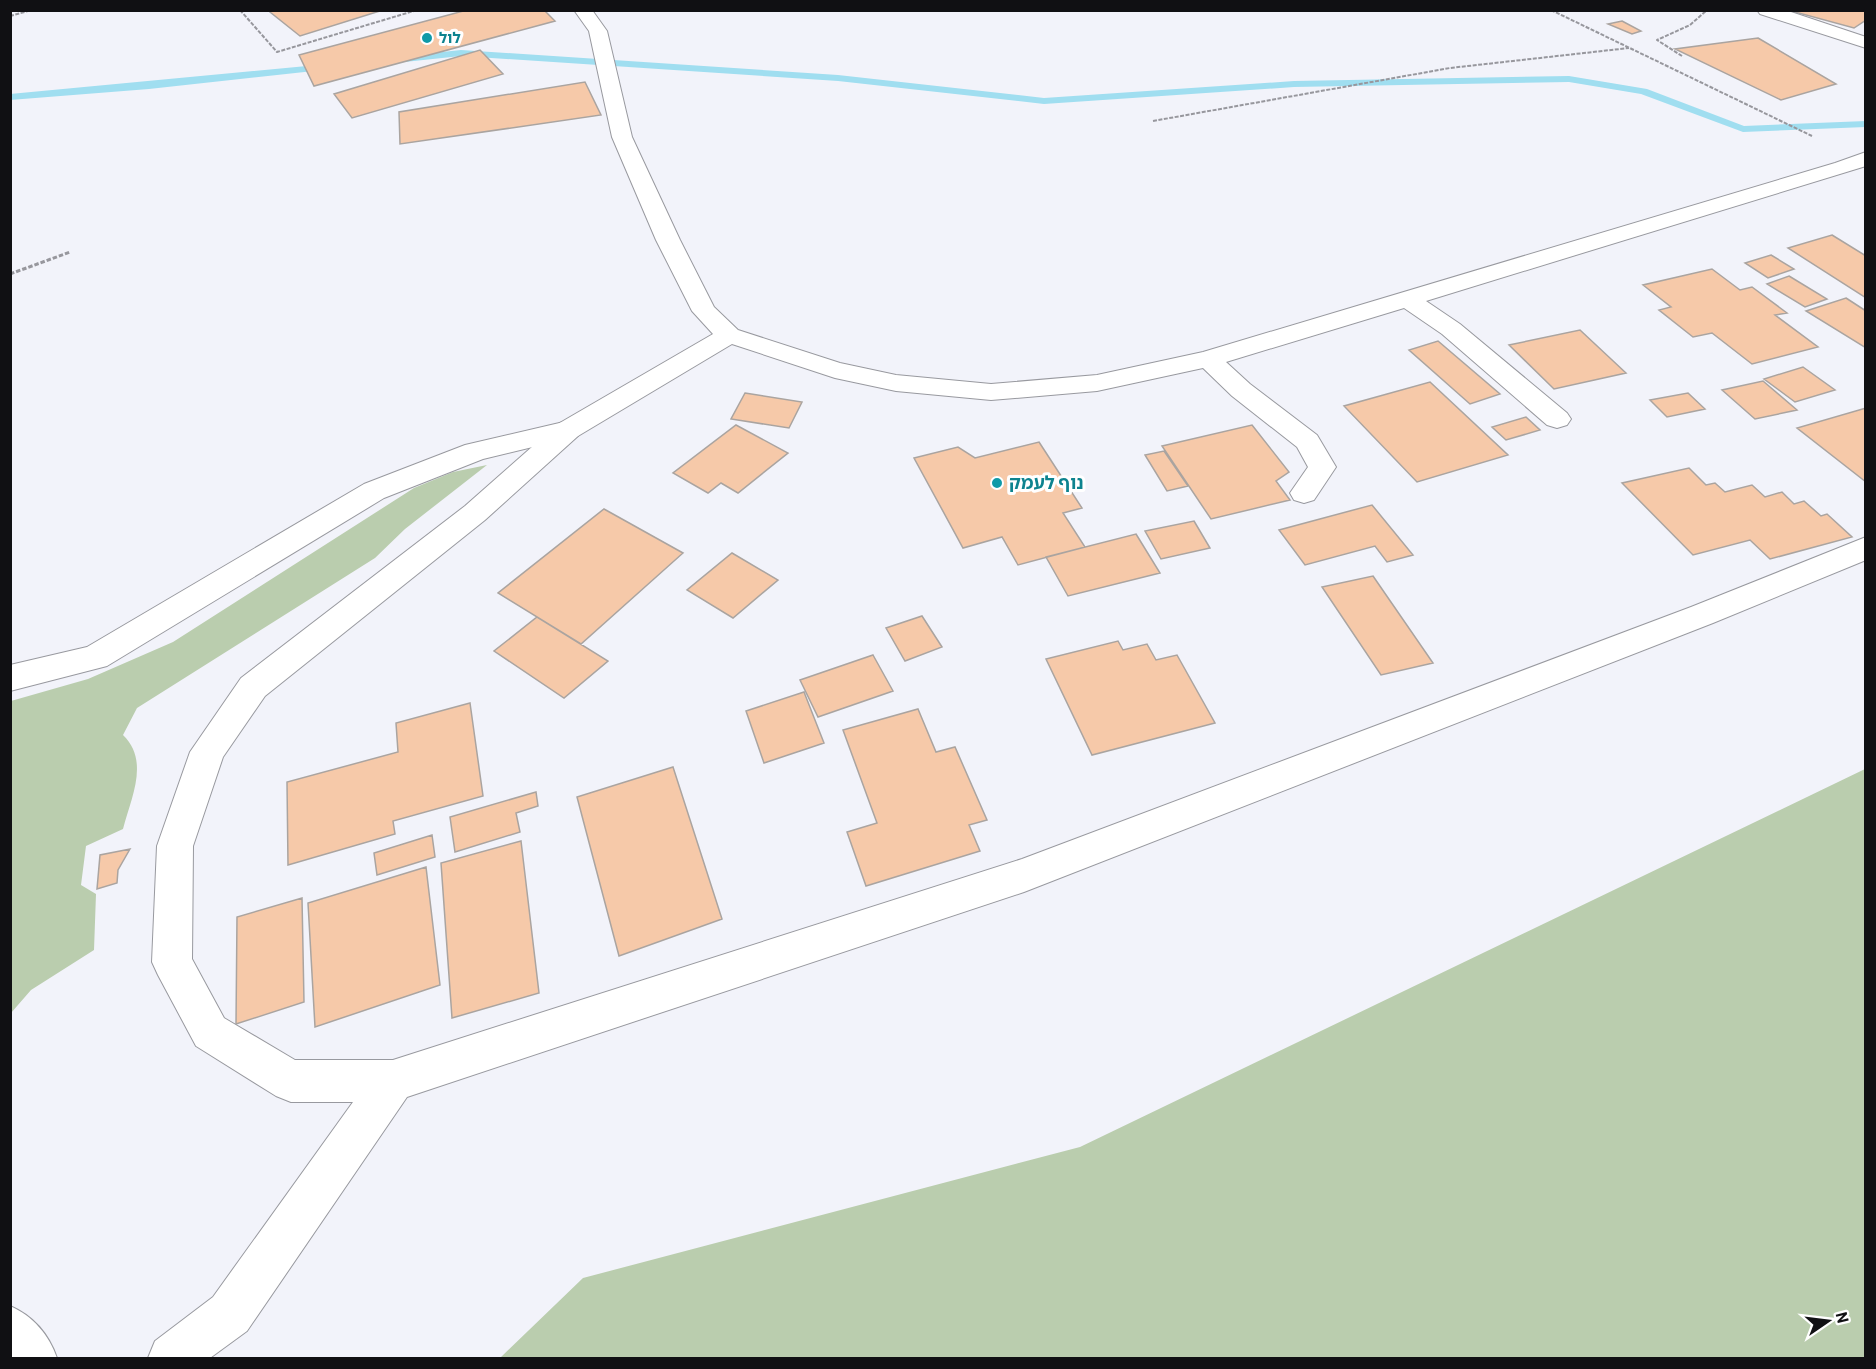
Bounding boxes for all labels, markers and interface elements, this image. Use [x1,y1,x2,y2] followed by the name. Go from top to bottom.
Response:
[439,28,461,46] place label: לול
[420,31,434,45] marker: לול
[1009,471,1083,493] place label: נוף לעמק
[990,476,1004,490] marker: נוף לעמק
[1798,1291,1858,1351] north arrow
[1833,1310,1854,1325] text: N

